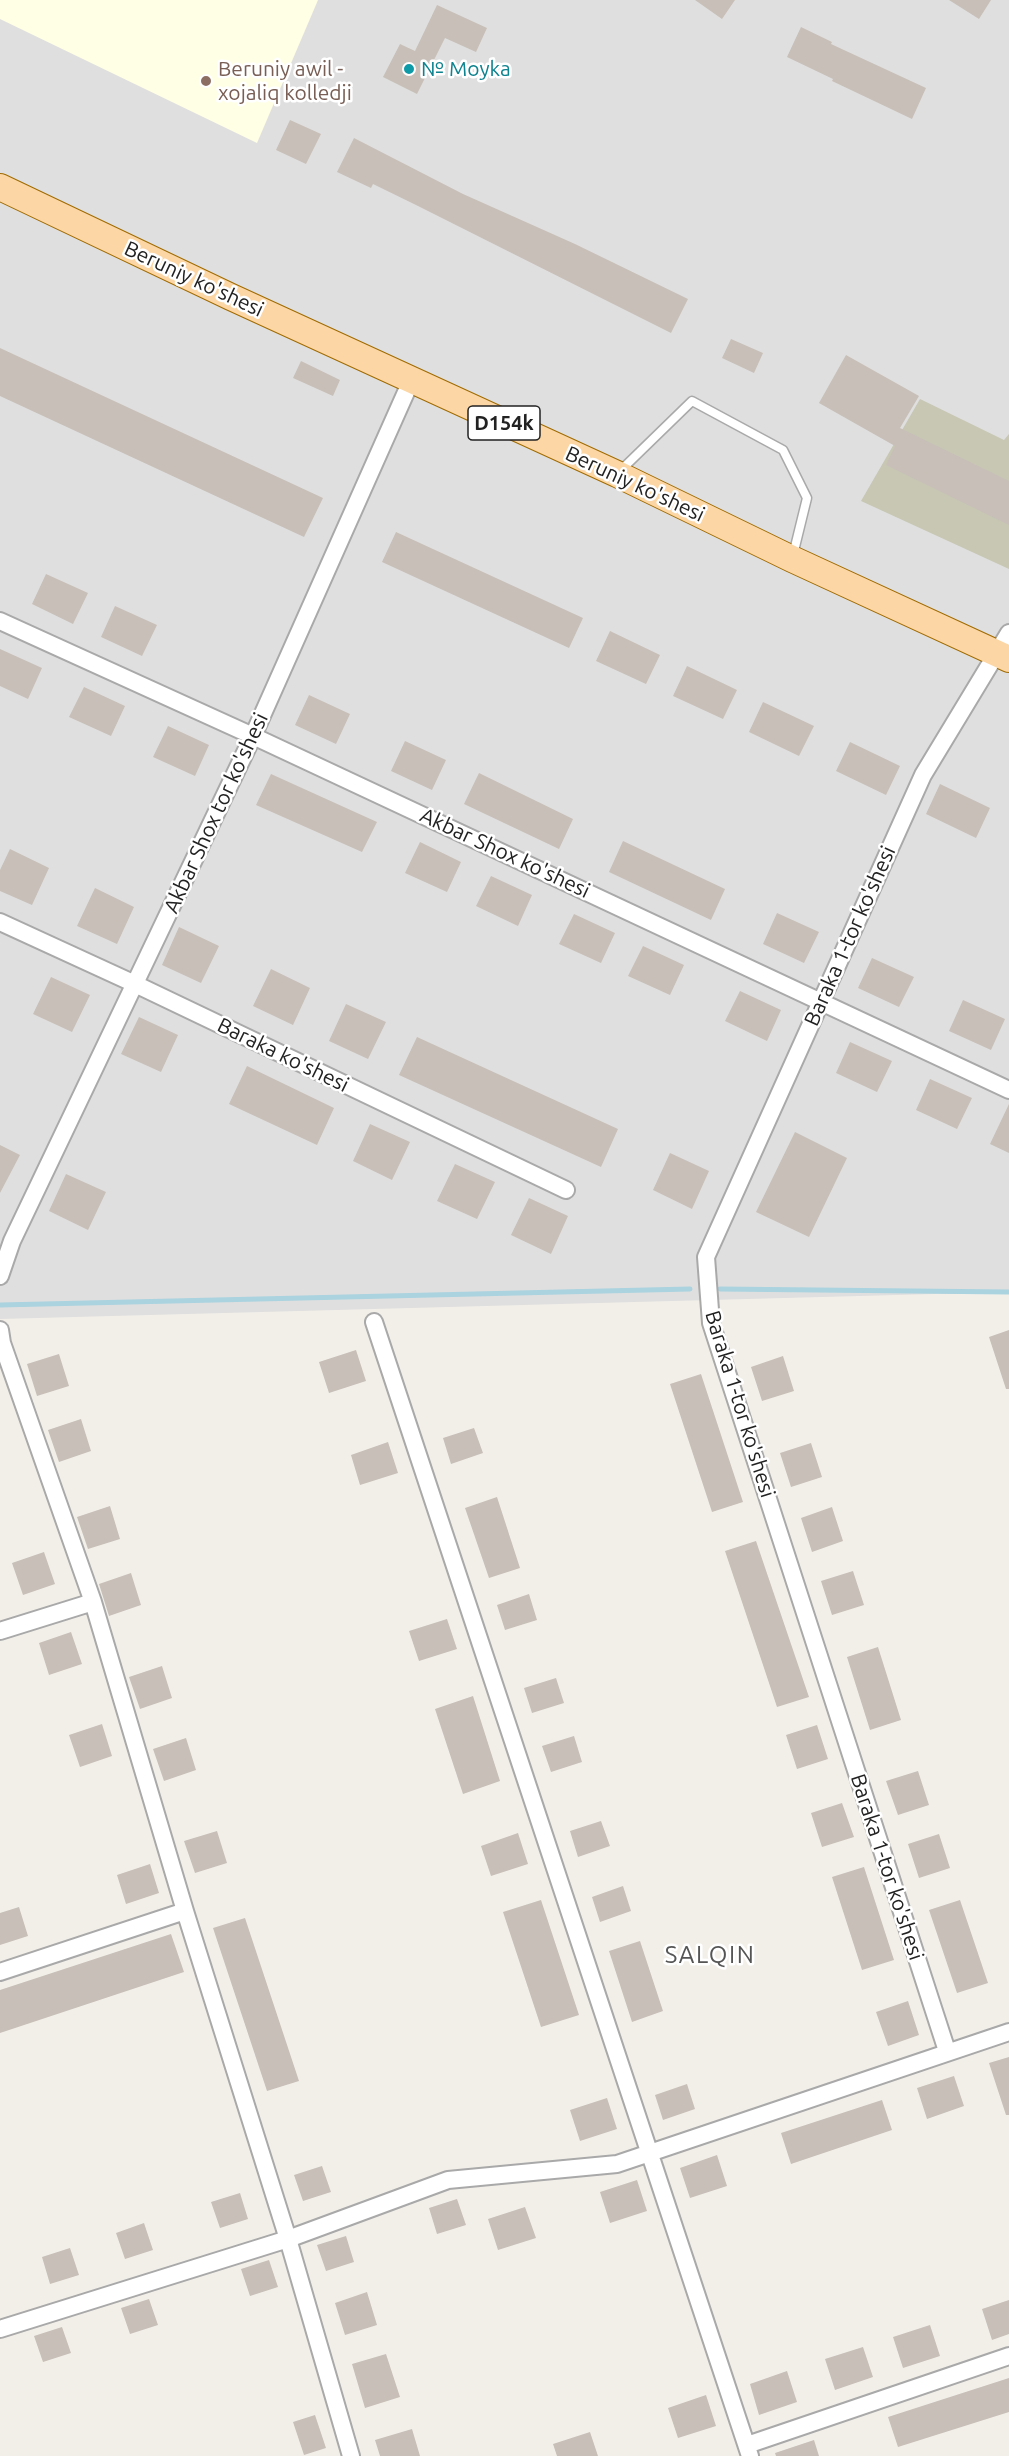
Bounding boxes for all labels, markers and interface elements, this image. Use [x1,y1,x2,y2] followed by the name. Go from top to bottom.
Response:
[218,56,352,106] place label: Beruniy awil - xojaliq kolledji
[421,56,511,82] place label: № Moyka
[402,62,416,76] marker: № Moyka
[199,74,213,88] marker: Beruniy awil - xojaliq kolledji
[120,236,268,322] street label: Beruniy ko'shesi
[468,406,540,440] road number: D154k
[561,441,709,527] street label: Beruniy ko'shesi
[159,709,273,917] street label: Akbar Shox tor ko'shesi
[416,803,594,903] street label: Akbar Shox ko'shesi
[799,842,901,1030] street label: Baraka 1-tor ko'shesi
[213,1012,353,1098] street label: Baraka ko'shesi
[700,1307,780,1501] street label: Baraka 1-tor ko'shesi
[845,1771,929,1963] street label: Baraka 1-tor ko'shesi
[665,1941,755,1969] district label: SALQIN

